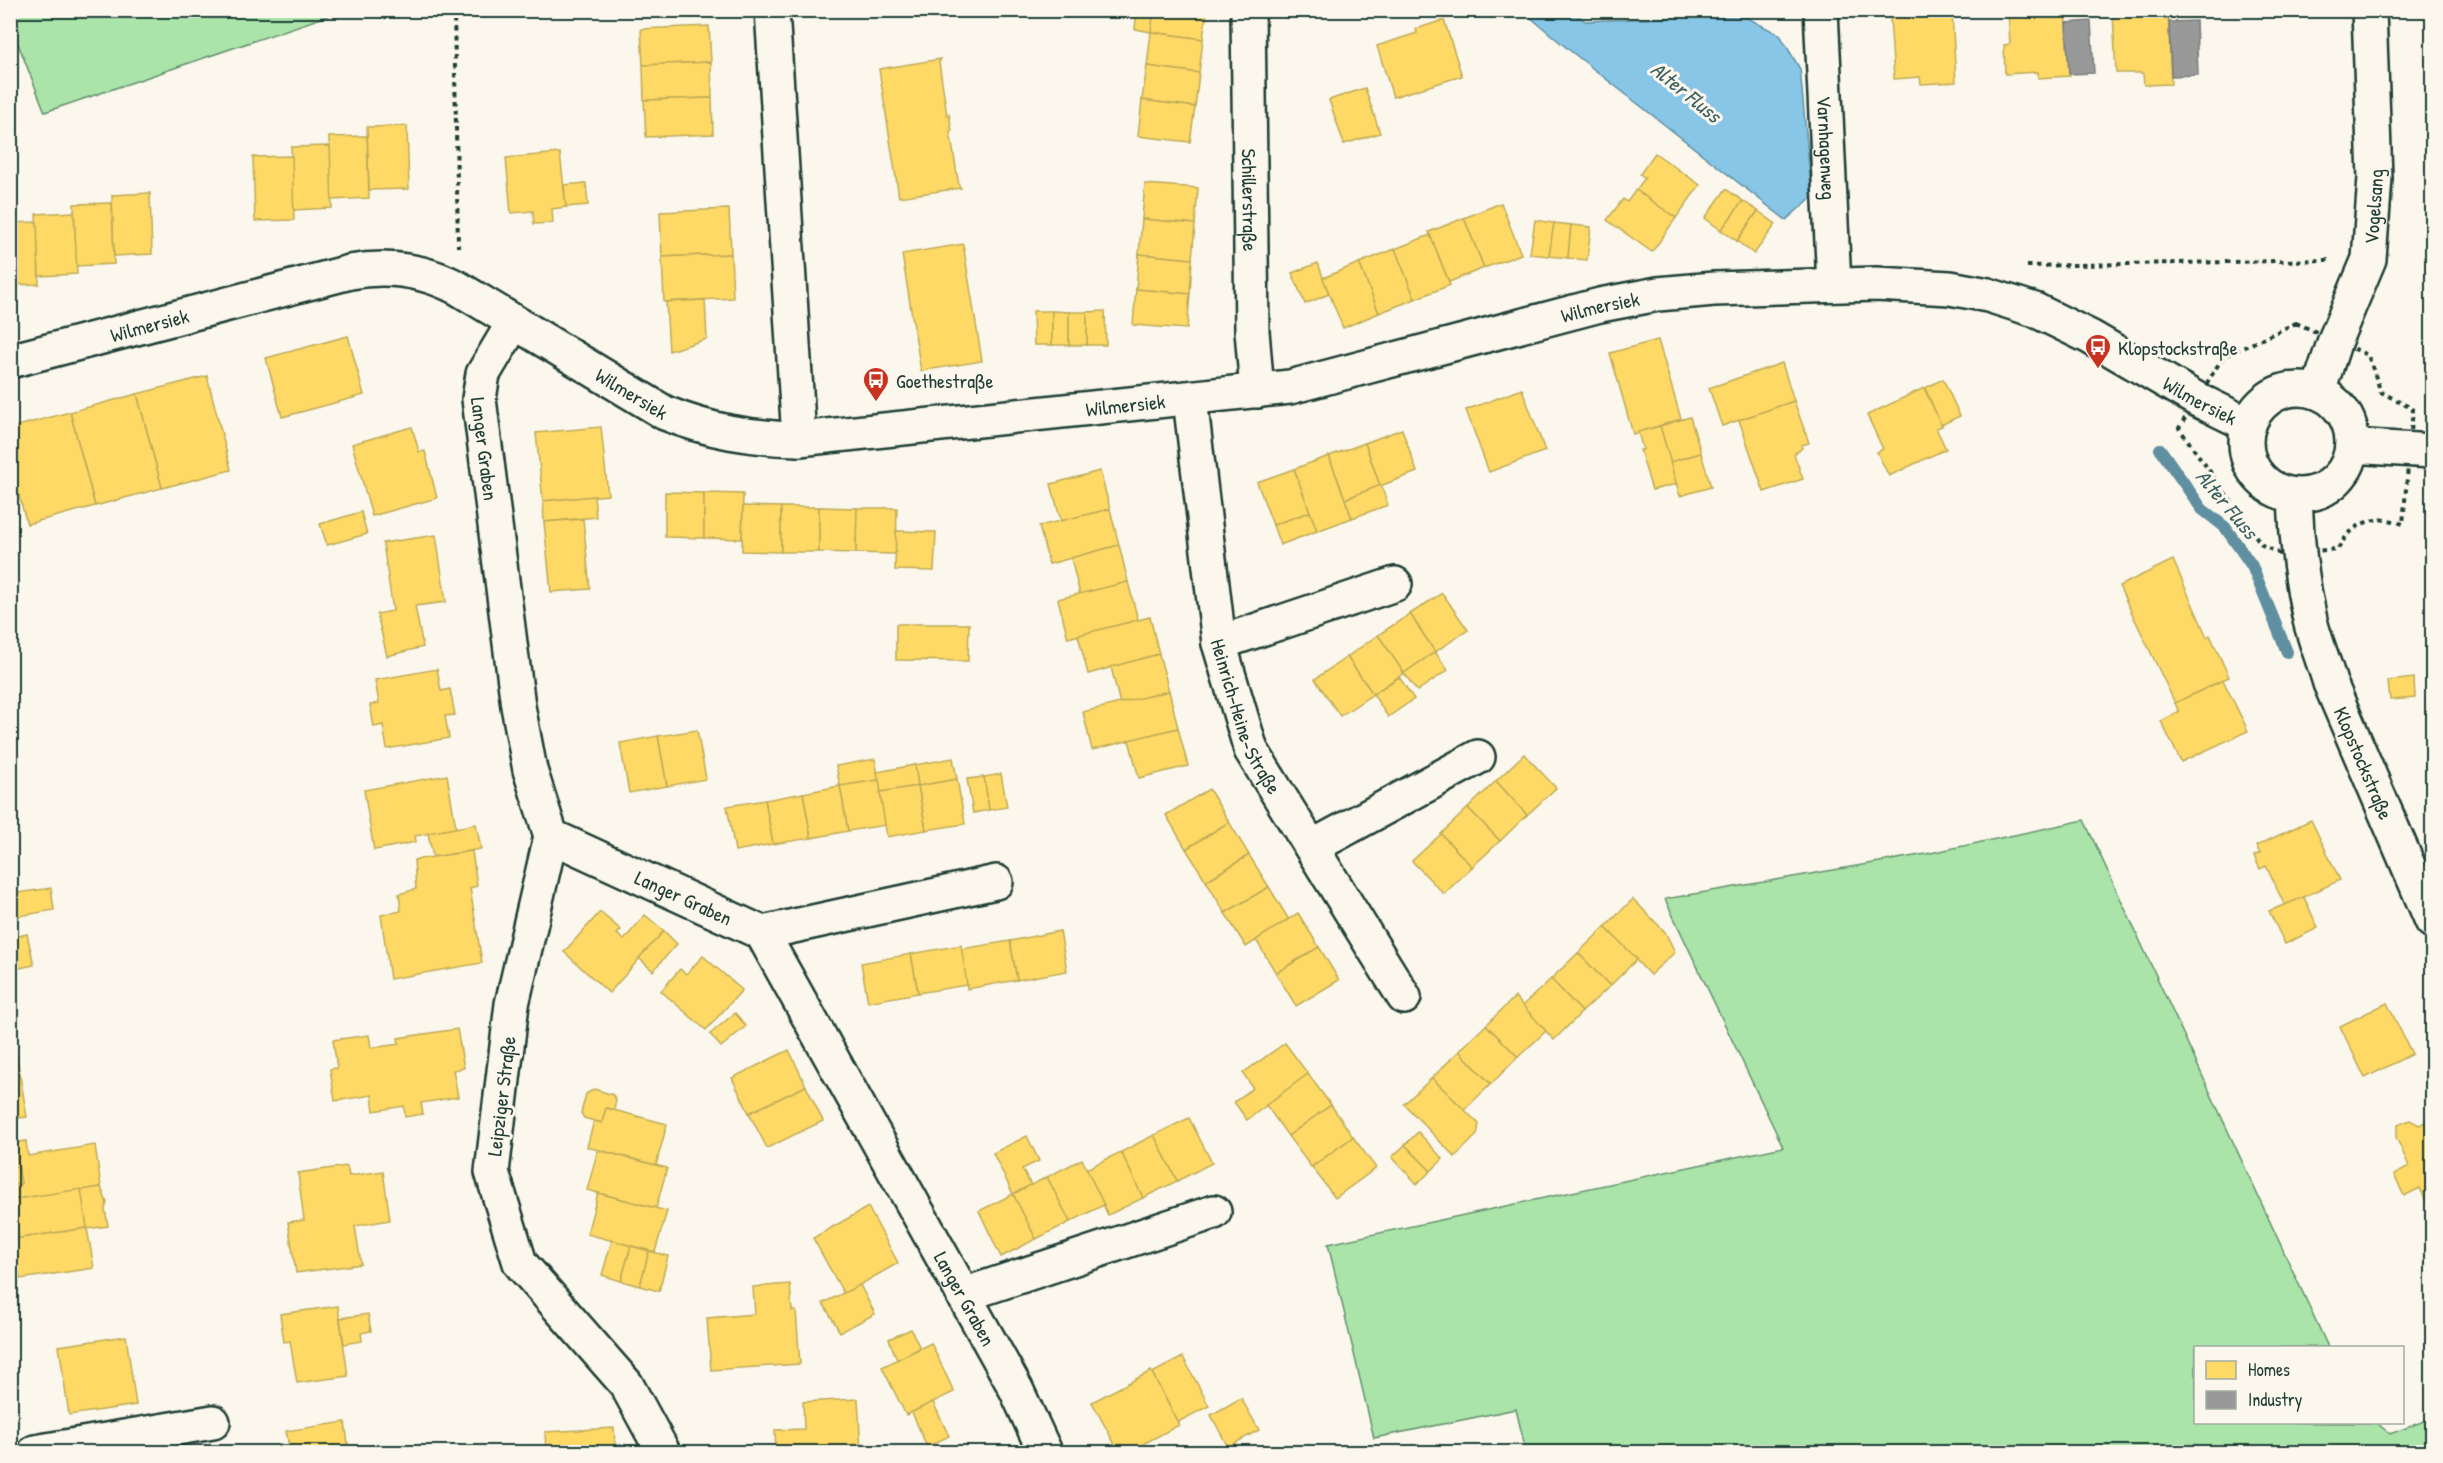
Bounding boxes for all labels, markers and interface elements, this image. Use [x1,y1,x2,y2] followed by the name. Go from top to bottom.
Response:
[1645,55,1729,130] water label: Alter Fluss
[1812,95,1843,201] street label: Varnhagenweg
[1236,148,1265,252] street label: Schillerstraße
[2357,169,2388,245] street label: Vogelsang
[1558,284,1641,328] street label: Wilmersiek
[107,301,191,348] street label: Wilmersiek
[2083,332,2113,370] bus stop icon: Klopstockstraße
[2118,334,2238,361] place label: Klopstockstraße
[591,361,673,425] street label: Wilmersiek
[861,365,891,403] bus stop icon: Goethestraße
[896,367,994,394] place label: Goethestraße
[2158,369,2242,431] street label: Wilmersiek
[1084,387,1166,422] street label: Wilmersiek
[465,395,505,502] street label: Langer Graben
[2189,463,2266,546] water label: Alter Fluss
[1205,635,1288,799] street label: Heinrich-Heine-Straße
[2328,702,2400,823] street label: Klopstockstraße
[631,863,737,931] street label: Langer Graben
[480,1034,522,1158] street label: Leipziger Straße
[928,1246,1003,1350] street label: Langer Graben
[2194,1346,2404,1424] legend
[2248,1357,2290,1382] text: Homes
[2248,1387,2303,1412] text: Industry

